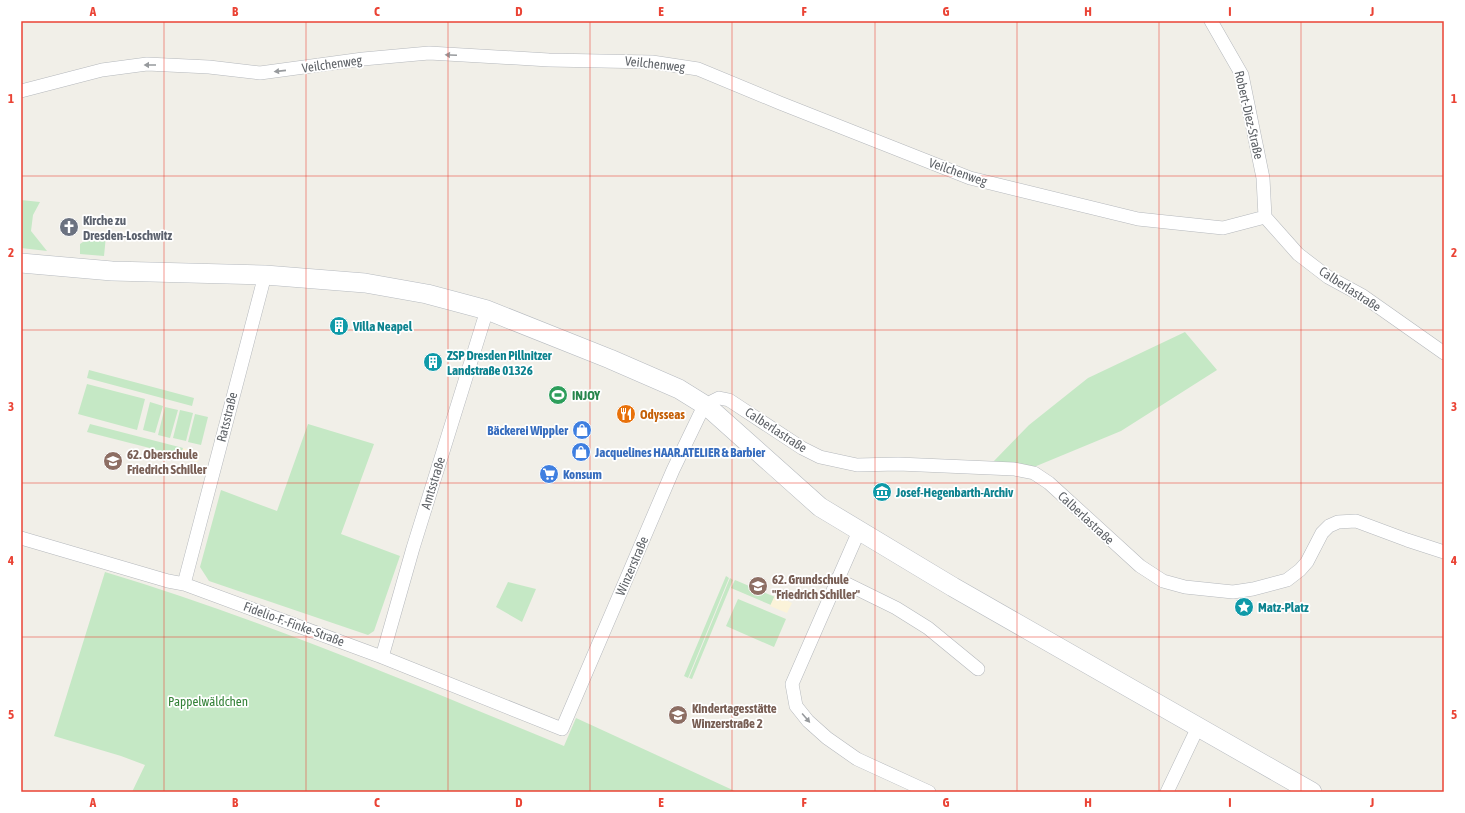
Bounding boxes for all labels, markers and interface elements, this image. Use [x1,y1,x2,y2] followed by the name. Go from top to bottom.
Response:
[89,4,97,19] text: A
[232,4,239,19] text: B
[374,4,380,19] text: C
[515,4,523,19] text: D
[658,4,664,19] text: E
[801,4,807,19] text: F
[943,4,950,19] text: G
[1084,4,1092,19] text: H
[1228,4,1232,19] text: I
[1369,4,1374,19] text: J
[445,51,457,58] one-way arrow
[301,52,363,76] street label: Veilchenweg
[624,53,686,75] street label: Veilchenweg
[143,62,156,68] one-way arrow
[274,67,286,74] one-way arrow
[1232,69,1266,161] street label: Robert-Diez-Straße
[8,91,14,106] text: 1
[1451,91,1457,106] text: 1
[927,155,989,189] street label: Veilchenweg
[83,213,173,243] place label: Kirche zu Dresden-Loschwitz
[58,216,80,238] church icon: Kirche zu Dresden-Loschwitz
[8,245,14,260] text: 2
[1451,245,1457,260] text: 2
[1316,263,1384,315] street label: Calberlastraße
[328,315,350,337] building icon: Villa Neapel
[352,319,413,334] place label: Villa Neapel
[447,348,553,378] place label: ZSP Dresden Pillnitzer Landstraße 01326
[422,351,444,373] building icon: ZSP Dresden Pillnitzer Landstraße 01326
[547,384,569,406] sports icon: INJOY
[572,388,600,403] place label: INJOY
[214,390,240,443] street label: Ratsstraße
[8,399,14,414] text: 3
[1451,399,1457,414] text: 3
[615,403,637,425] restaurant icon: Odysseas
[742,404,810,456] street label: Calberlastraße
[640,407,685,422] place label: Odysseas
[571,419,593,441] shop icon: Bäckerei Wippler
[487,423,569,438] place label: Bäckerei Wippler
[570,441,592,463] shop icon: Jacquelines HAAR.ATELIER & Barbier
[594,445,766,460] place label: Jacquelines HAAR.ATELIER & Barbier
[127,447,208,477] place label: 62. Oberschule Friedrich Schiller
[102,450,124,472] school or university icon: 62. Oberschule Friedrich Schiller
[418,455,448,511] street label: Amtsstraße
[538,463,560,485] supermarket icon: Konsum
[563,467,602,482] place label: Konsum
[871,481,893,503] museum icon: Josef-Hegenbarth-Archiv
[895,485,1014,500] place label: Josef-Hegenbarth-Archiv
[1055,488,1117,548] street label: Calberlastraße
[613,534,651,598] street label: Winzerstraße
[7,553,14,568] text: 4
[1450,553,1457,568] text: 4
[772,572,861,602] place label: 62. Grundschule "Friedrich Schiller"
[747,575,769,597] school or university icon: 62. Grundschule "Friedrich Schiller"
[1233,596,1255,618] place icon: Matz-Platz
[242,599,347,649] street label: Fidelio-F.-Finke-Straße
[1258,600,1309,615] place label: Matz-Platz
[168,694,248,709] park label: Pappelwäldchen
[691,701,777,731] place label: Kindertagesstätte Winzerstraße 2
[667,704,689,726] school or university icon: Kindertagesstätte Winzerstraße 2
[8,707,14,722] text: 5
[1451,707,1457,722] text: 5
[802,713,811,723] one-way arrow
[89,795,97,810] text: A
[232,795,239,810] text: B
[374,795,380,810] text: C
[515,795,523,810] text: D
[658,795,664,810] text: E
[801,795,807,810] text: F
[943,795,950,810] text: G
[1084,795,1092,810] text: H
[1228,795,1232,810] text: I
[1369,795,1374,810] text: J

